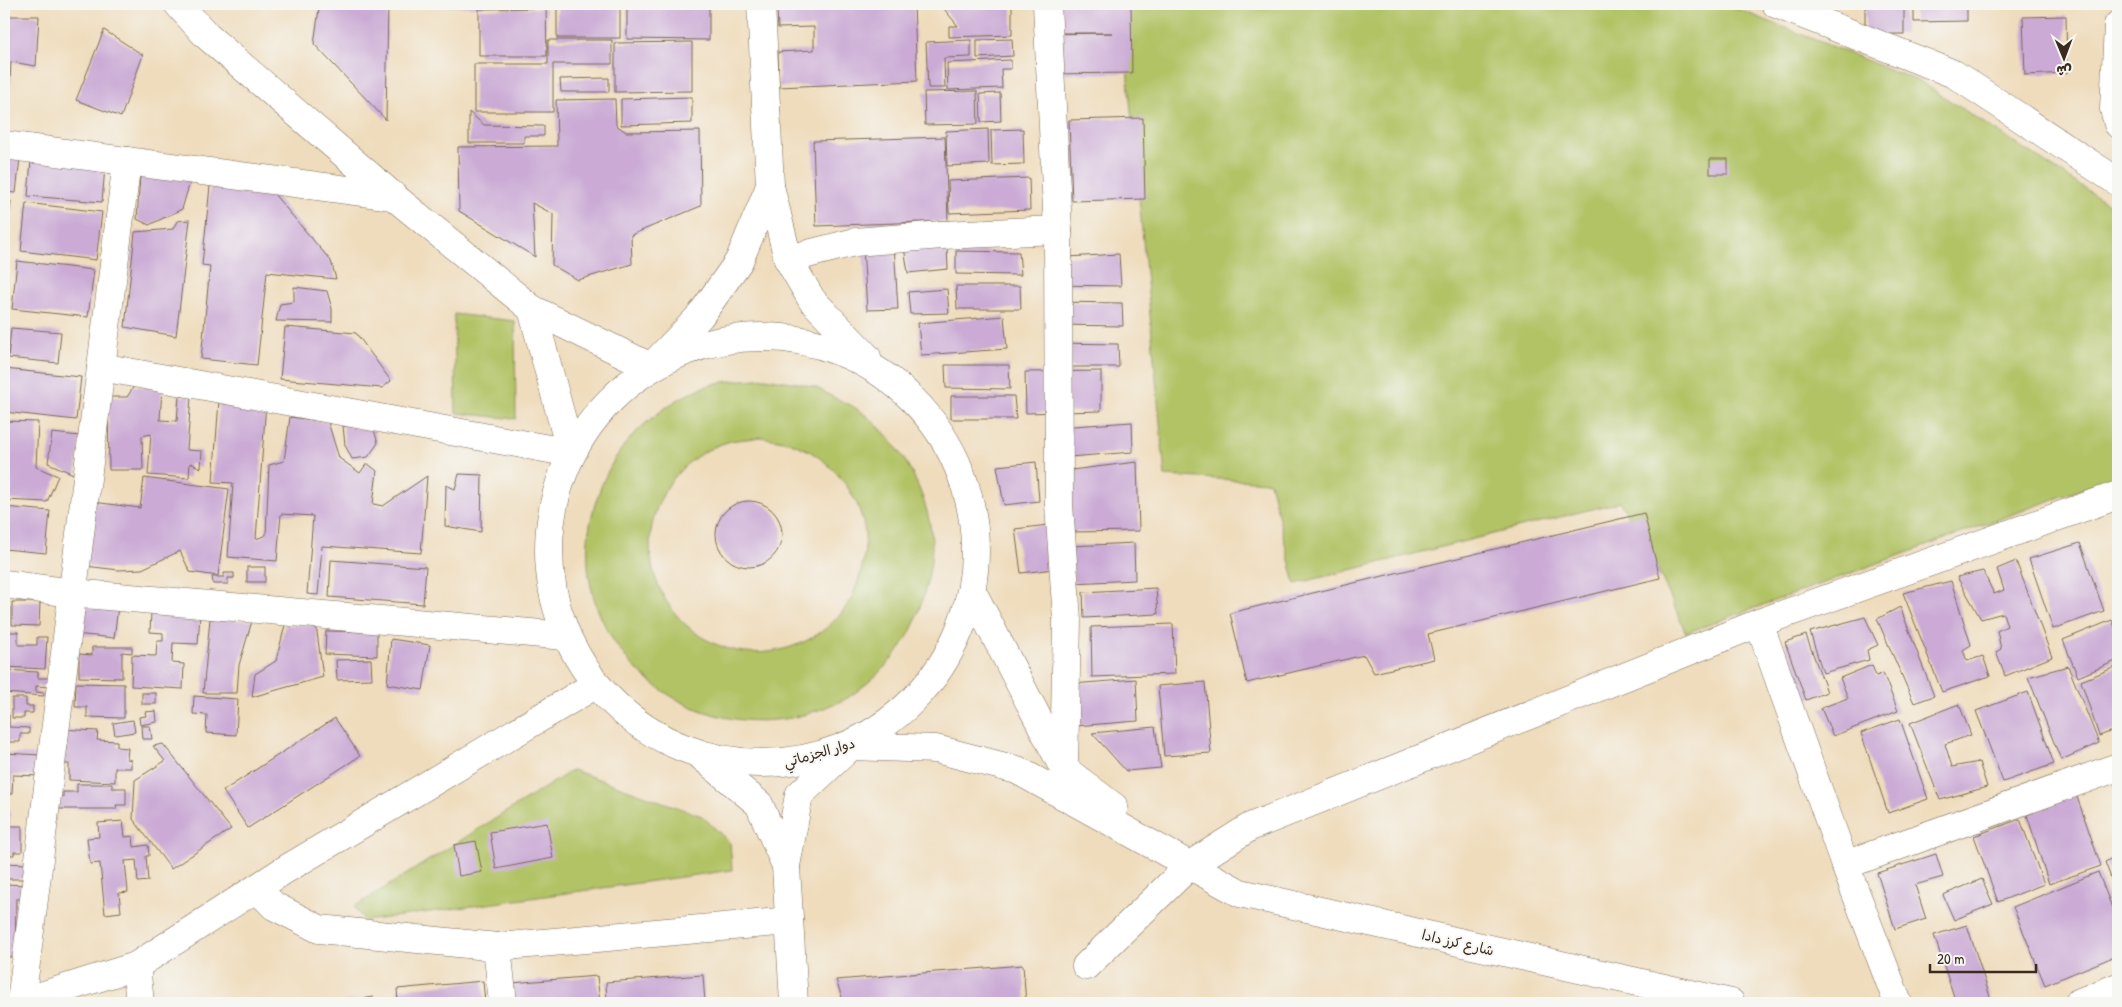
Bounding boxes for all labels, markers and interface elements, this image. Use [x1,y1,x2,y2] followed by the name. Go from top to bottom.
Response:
[2040,32,2090,82] north arrow
[2056,62,2072,81] text: ش
[781,733,858,775] street label: دوار الجزماتي
[1420,924,1496,961] street label: شارع كرز دادا
[1930,942,2036,974] scale bar
[1937,948,1964,969] text: 20 m

